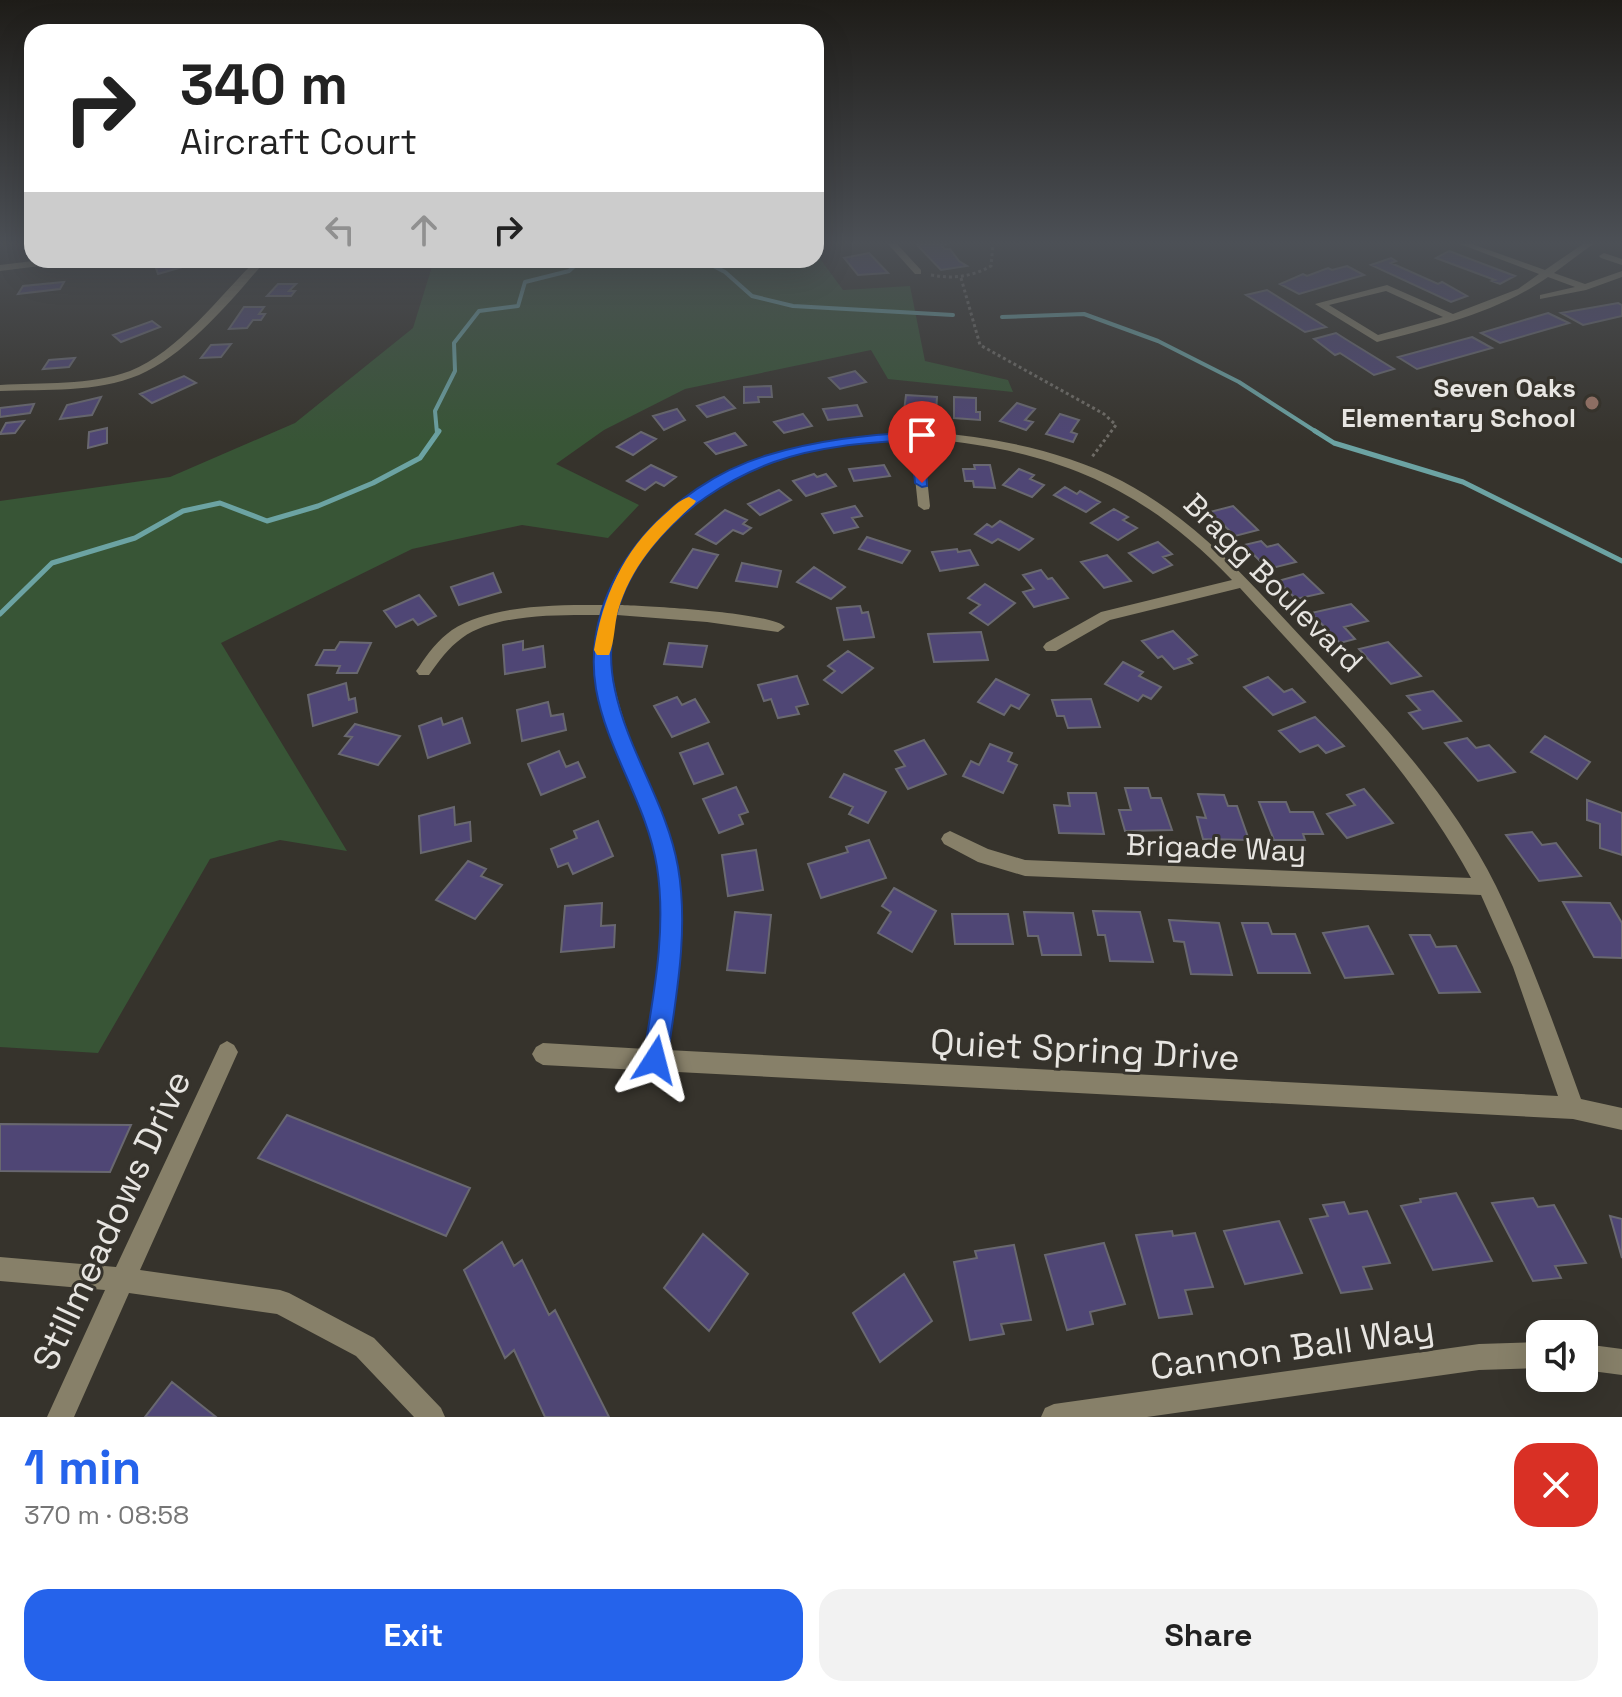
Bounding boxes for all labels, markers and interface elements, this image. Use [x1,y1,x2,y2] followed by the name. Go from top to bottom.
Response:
[180,49,348,120] text: 340 m
[48,56,152,160] icon: right
[180,119,417,165] text: Aircraft Court
[318,208,362,252] icon: left
[402,208,446,252] icon: ahead
[486,208,530,252] icon: right
[1341,371,1576,435] place label: Seven Oaks Elementary School
[1583,394,1601,412] marker: Seven Oaks Elementary School
[888,401,956,483] pin
[900,413,944,457] icon: arrive
[1175,485,1371,681] street label: Bragg Boulevard
[1125,825,1307,870] street label: Brigade Way
[613,1018,697,1102] position arrow
[929,1019,1241,1081] street label: Quiet Spring Drive
[22,1063,202,1378] street label: Stillmeadows Drive
[1147,1305,1437,1391] street label: Cannon Ball Way
[1526,1320,1598,1392] map controls
[1526,1320,1598,1392] button: sound
[24,1437,141,1498] text: 1 min
[1514,1443,1598,1527] button: close
[24,1498,189,1532] text: 370 m · 08:58
[24,1589,803,1681] button: Exit
[819,1589,1598,1681] button: Share

